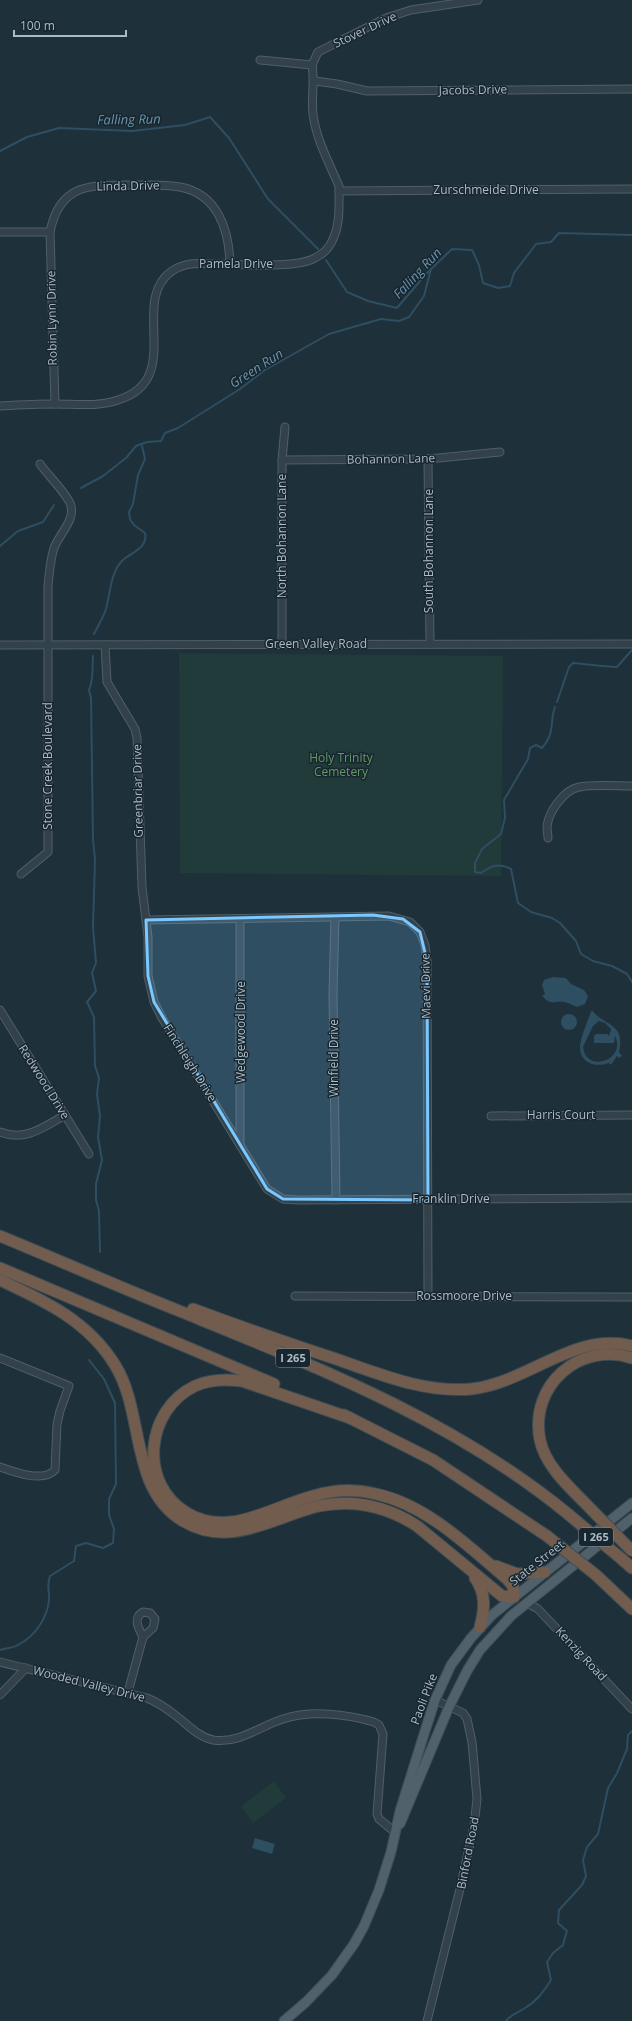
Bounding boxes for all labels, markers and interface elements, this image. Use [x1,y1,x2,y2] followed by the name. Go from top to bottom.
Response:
[330,7,400,52] street label: Stover Drive
[14,12,126,38] scale bar
[20,17,55,34] text: 100 m
[438,80,508,99] street label: Jacobs Drive
[97,109,161,129] water label: Falling Run
[96,176,160,195] street label: Linda Drive
[433,181,539,198] street label: Zurschmeide Drive
[389,244,445,302] water label: Falling Run
[199,255,273,272] street label: Pamela Drive
[42,270,61,366] street label: Robin Lynn Drive
[226,344,286,392] water label: Green Run
[347,449,436,468] street label: Bohannon Lane
[273,474,290,598] street label: North Bohannon Lane
[420,489,437,613] street label: South Bohannon Lane
[265,635,367,652] street label: Green Valley Road
[39,702,56,830] street label: Stone Creek Boulevard
[128,744,147,838] street label: Greenbriar Drive
[309,749,374,780] park label: Holy Trinity Cemetery
[416,953,435,1019] street label: Maevi Drive
[232,981,249,1083] street label: Wedgewood Drive
[325,1019,342,1097] street label: Winfield Drive
[160,1021,221,1105] street label: Finchleigh Drive
[15,1041,74,1123] street label: Redwood Drive
[527,1106,595,1123] street label: Harris Court
[412,1190,490,1207] street label: Franklin Drive
[416,1287,512,1304] street label: Rossmoore Drive
[276,1349,310,1367] road number: I 265
[579,1528,613,1546] road number: I 265
[506,1536,568,1589] street label: State Street
[552,1623,611,1684] street label: Kenzig Road
[31,1661,147,1706] street label: Wooded Valley Drive
[406,1671,441,1727] street label: Paoli Pike
[452,1815,483,1891] street label: Binford Road

